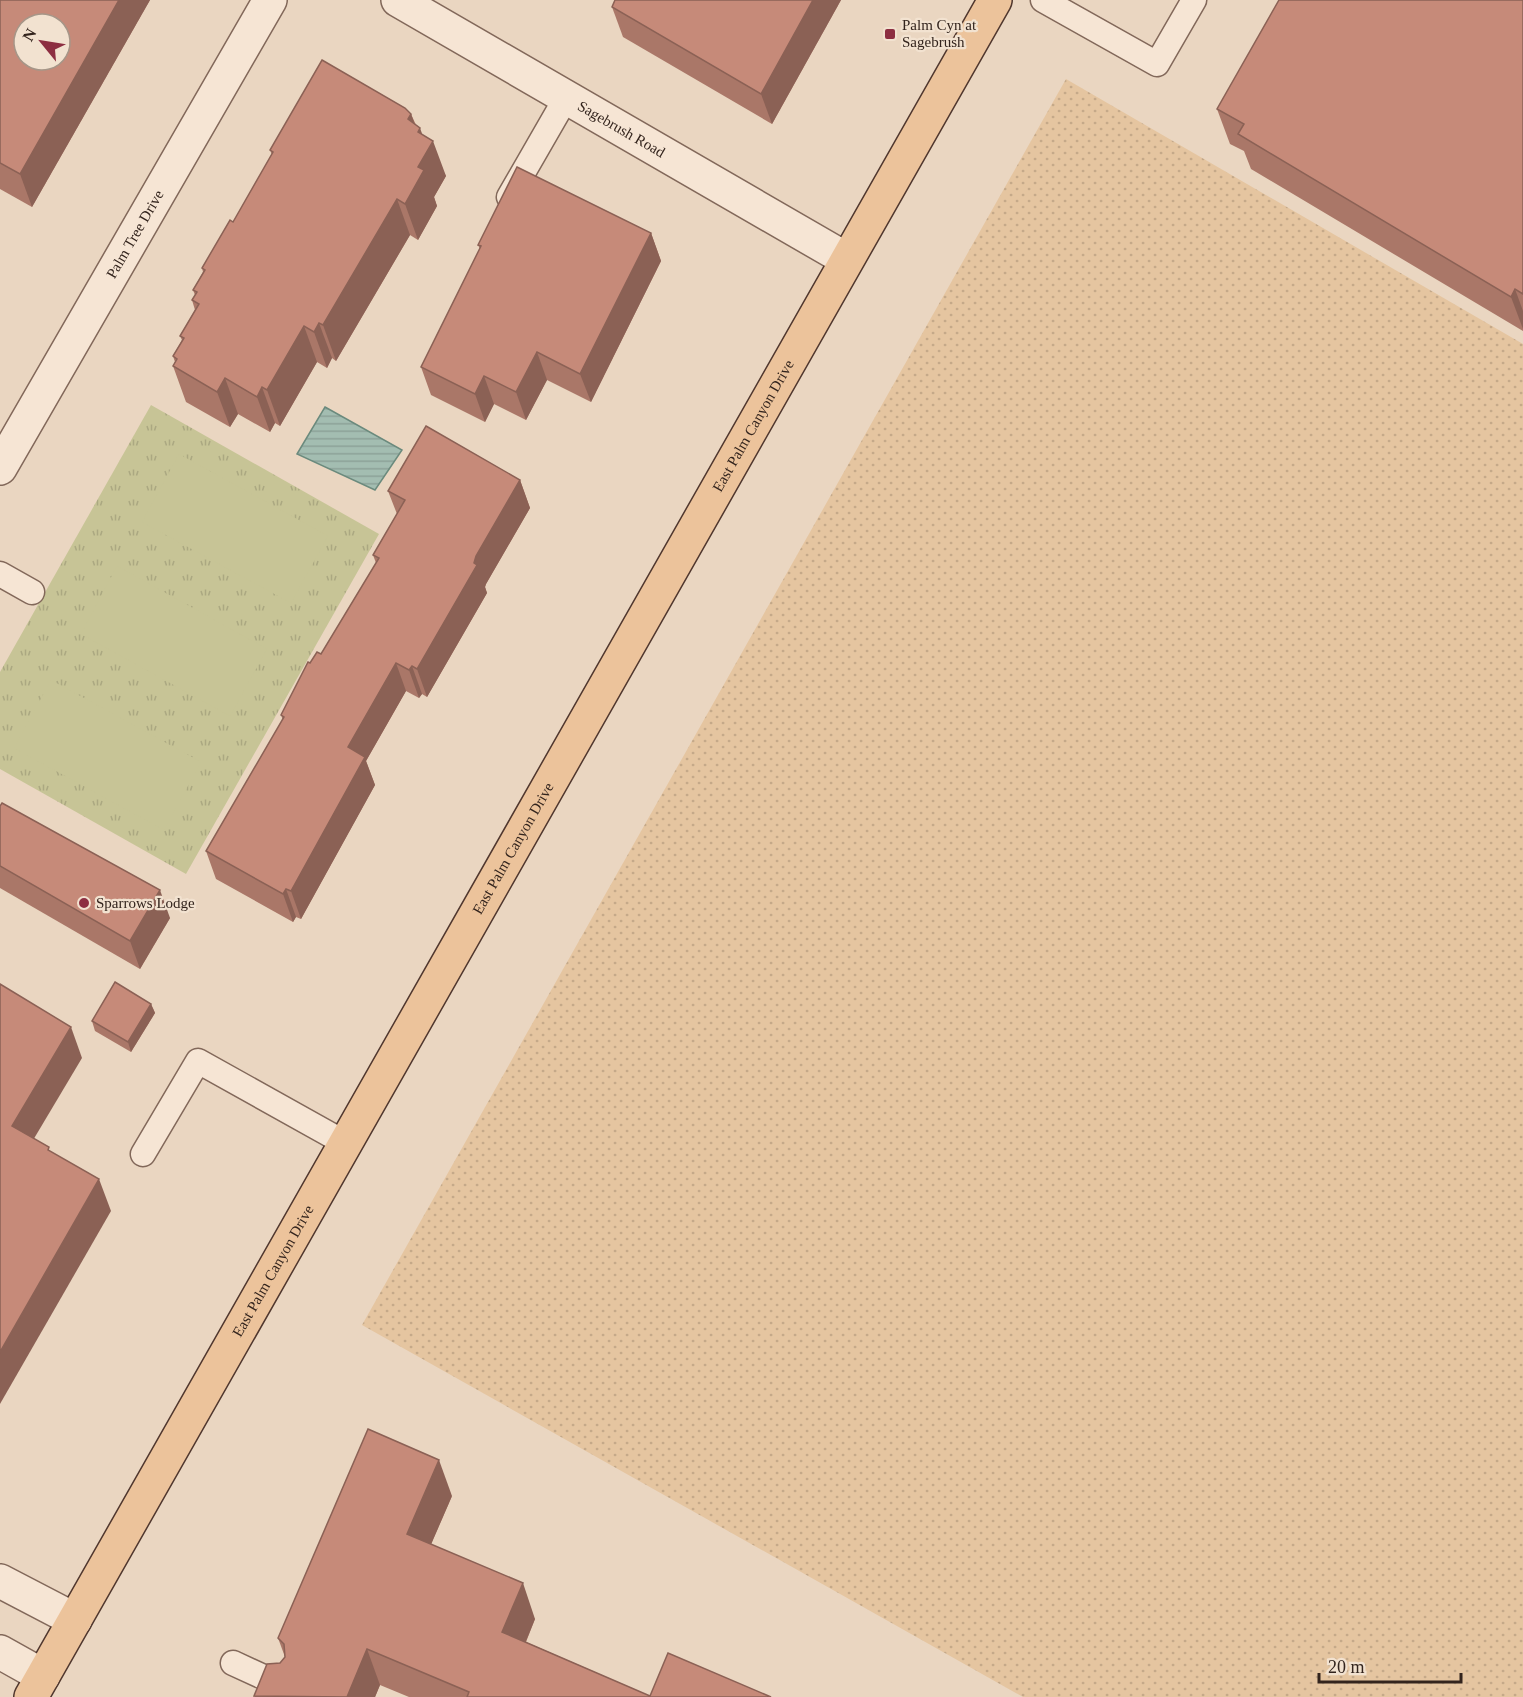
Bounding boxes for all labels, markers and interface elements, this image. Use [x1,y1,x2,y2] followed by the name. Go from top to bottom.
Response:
[12,12,72,72] north arrow
[902,17,977,50] place label: Palm Cyn at Sagebrush
[19,25,40,44] text: N
[883,27,897,41] marker: Palm Cyn at Sagebrush
[575,98,668,161] street label: Sagebrush Road
[103,187,167,281] street label: Palm Tree Drive
[709,357,797,494] street label: East Palm Canyon Drive
[469,779,557,917] street label: East Palm Canyon Drive
[96,895,195,911] place label: Sparrows Lodge
[77,896,91,910] marker: Sparrows Lodge
[229,1202,317,1340] street label: East Palm Canyon Drive
[1319,1646,1462,1684] scale bar
[1328,1657,1365,1677] text: 20 m

